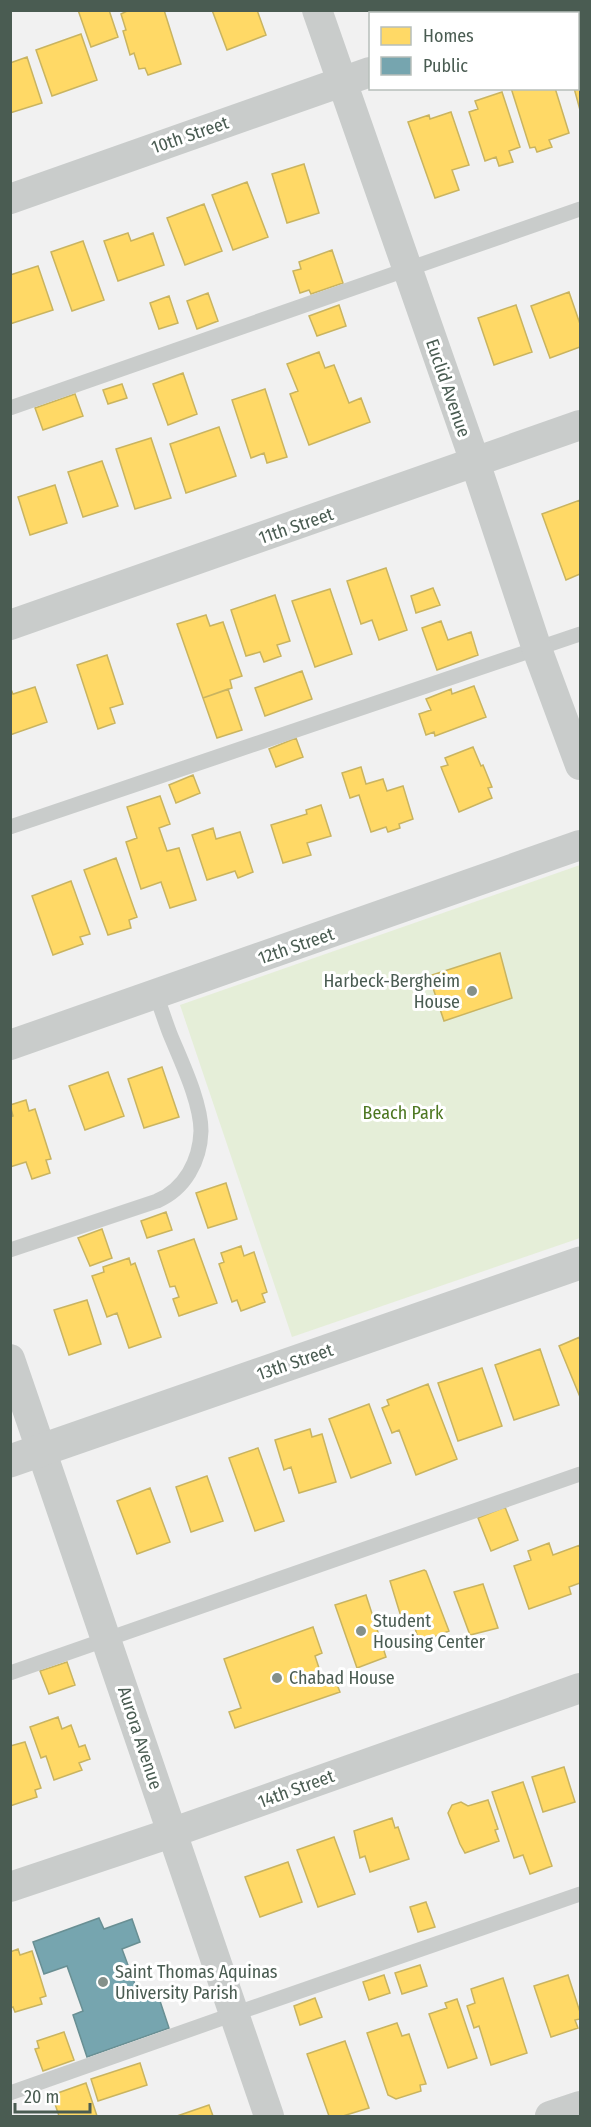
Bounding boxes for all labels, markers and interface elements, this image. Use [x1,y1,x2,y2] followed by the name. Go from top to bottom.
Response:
[369,12,579,90] legend
[423,25,474,47] text: Homes
[423,55,468,77] text: Public
[148,111,232,158] street label: 10th Street
[421,336,475,440] street label: Euclid Avenue
[256,503,336,549] street label: 11th Street
[255,923,337,969] street label: 12th Street
[323,970,460,1013] place label: Harbeck-Bergheim House
[465,984,479,998] marker: Harbeck-Bergheim House
[363,1102,444,1124] park label: Beach Park
[254,1339,336,1385] street label: 13th Street
[373,1610,486,1653] place label: Student Housing Center
[354,1624,368,1638] marker: Student Housing Center
[289,1667,395,1689] place label: Chabad House
[270,1671,284,1685] marker: Chabad House
[113,1684,167,1792] street label: Aurora Avenue
[255,1765,337,1813] street label: 14th Street
[115,1961,278,2004] place label: Saint Thomas Aquinas University Parish
[96,1975,110,1989] marker: Saint Thomas Aquinas University Parish
[15,2076,90,2114] scale bar
[24,2086,59,2108] text: 20 m

